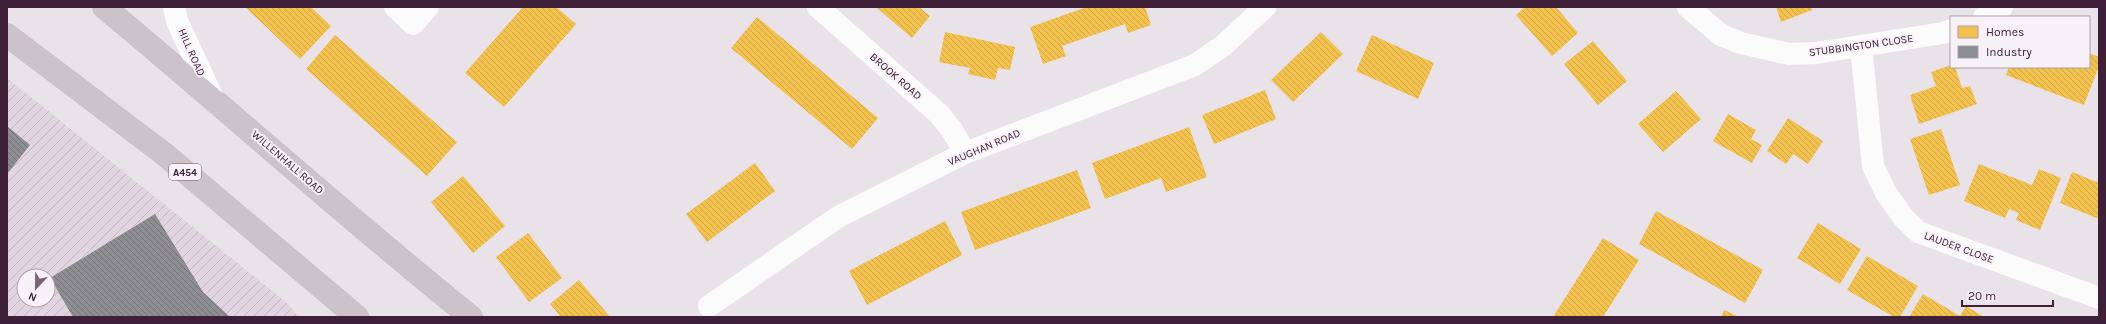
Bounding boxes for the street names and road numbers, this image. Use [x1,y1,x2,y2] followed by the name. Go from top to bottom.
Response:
[175,26,208,78] street label: HILL ROAD
[1808,32,1914,59] street label: STUBBINGTON CLOSE
[867,50,924,102] street label: BROOK ROAD
[946,126,1022,169] street label: VAUGHAN ROAD
[249,128,326,197] street label: WILLENHALL ROAD
[169,164,201,180] road number: A454
[1922,229,1995,266] street label: LAUDER CLOSE

